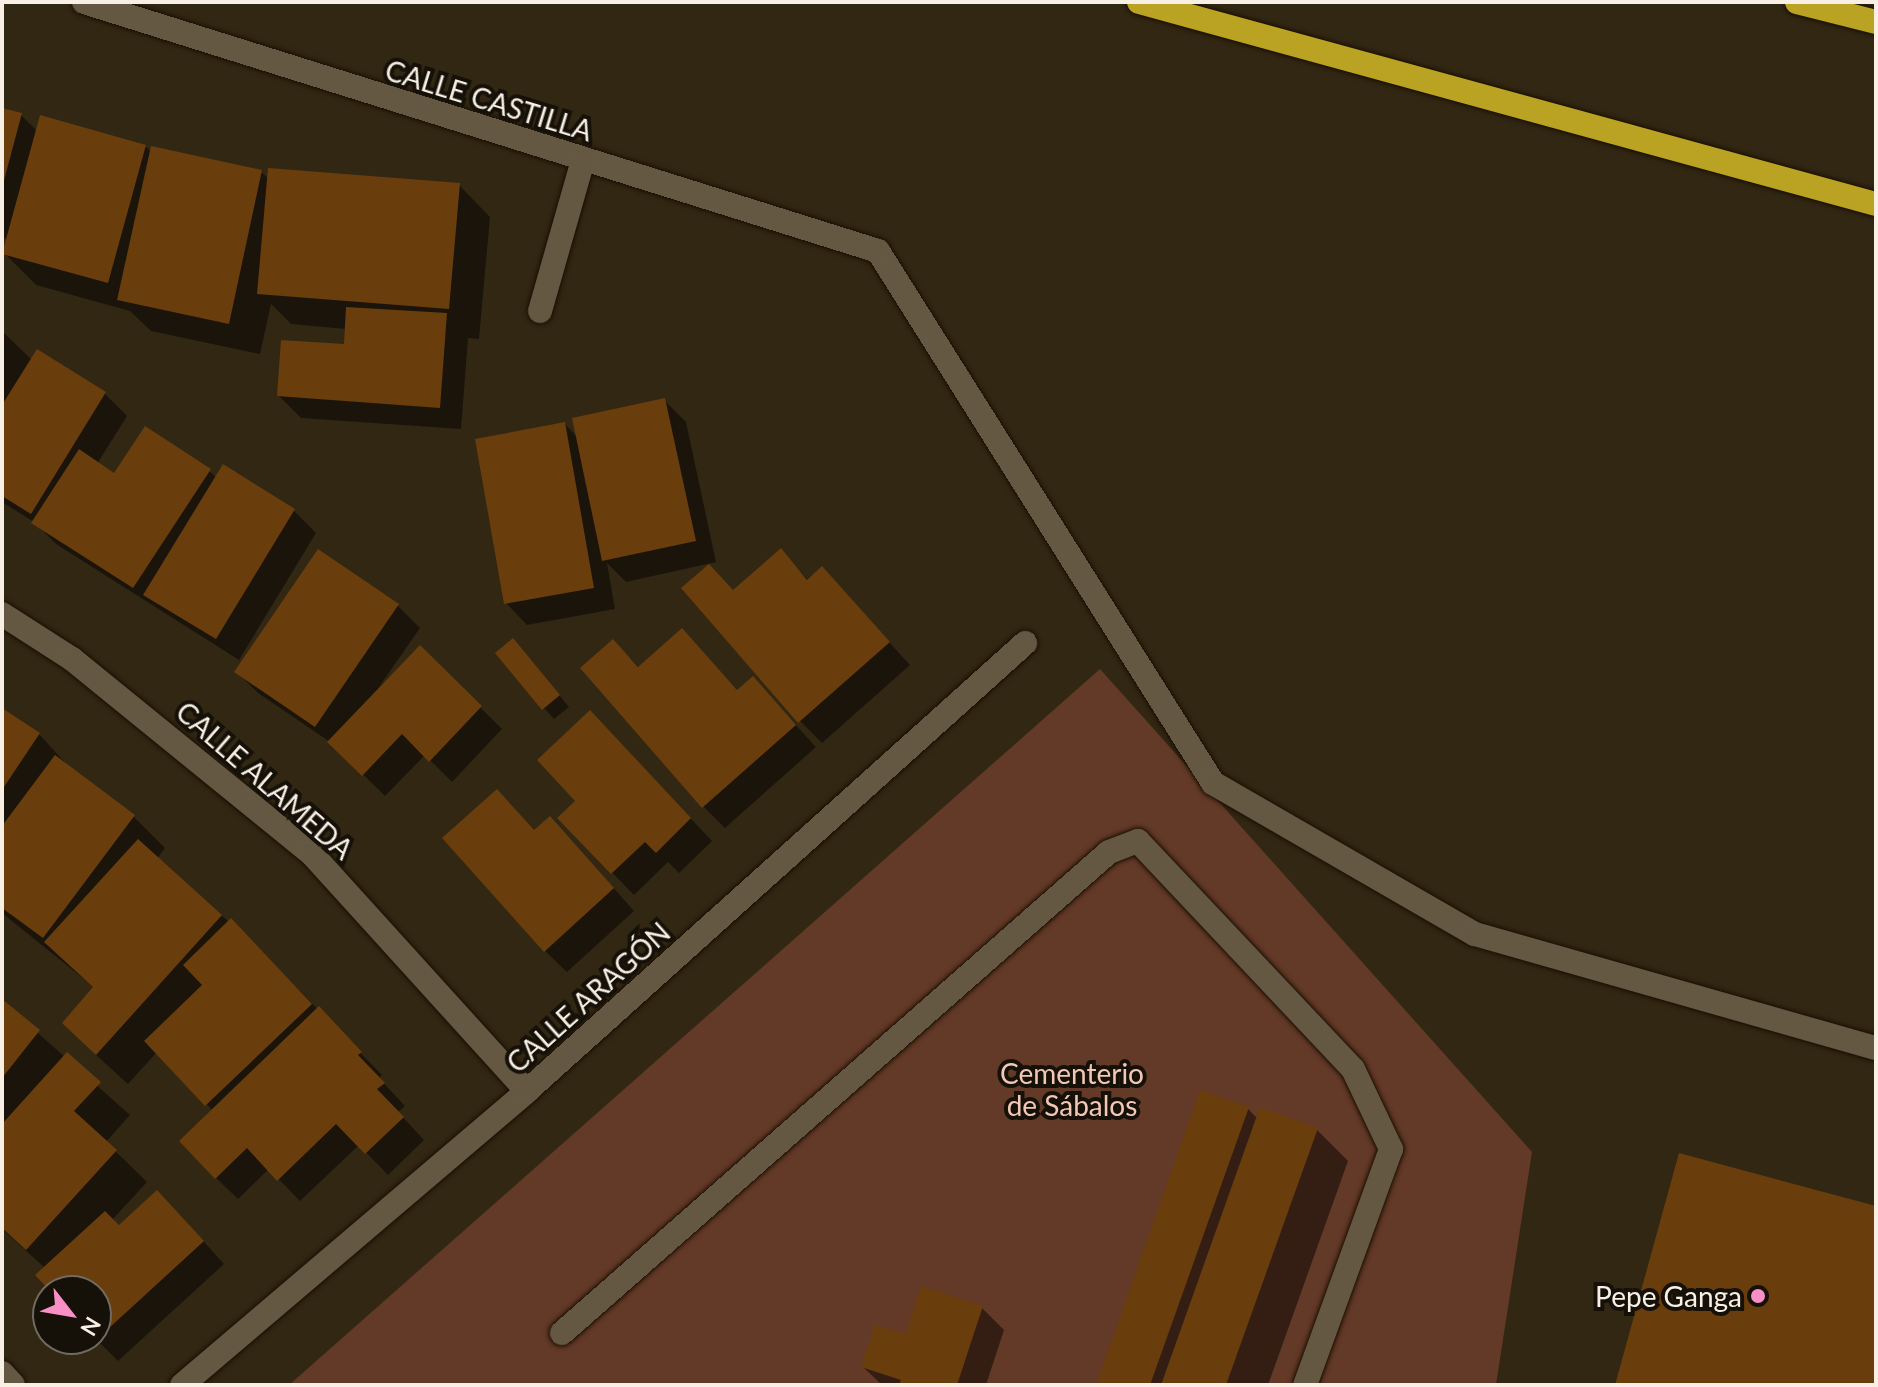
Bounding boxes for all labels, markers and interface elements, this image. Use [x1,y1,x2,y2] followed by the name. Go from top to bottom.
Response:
[381,53,597,147] street label: CALLE CASTILLA
[169,694,361,866] street label: CALLE ALAMEDA
[499,915,677,1079] street label: CALLE ARAGÓN
[1000,1056,1144,1122] park label: Cementerio de Sábalos
[32,1275,112,1355] north arrow
[1595,1279,1742,1313] place label: Pepe Ganga
[1749,1287,1767,1305] marker: Pepe Ganga
[75,1312,107,1341] text: N

